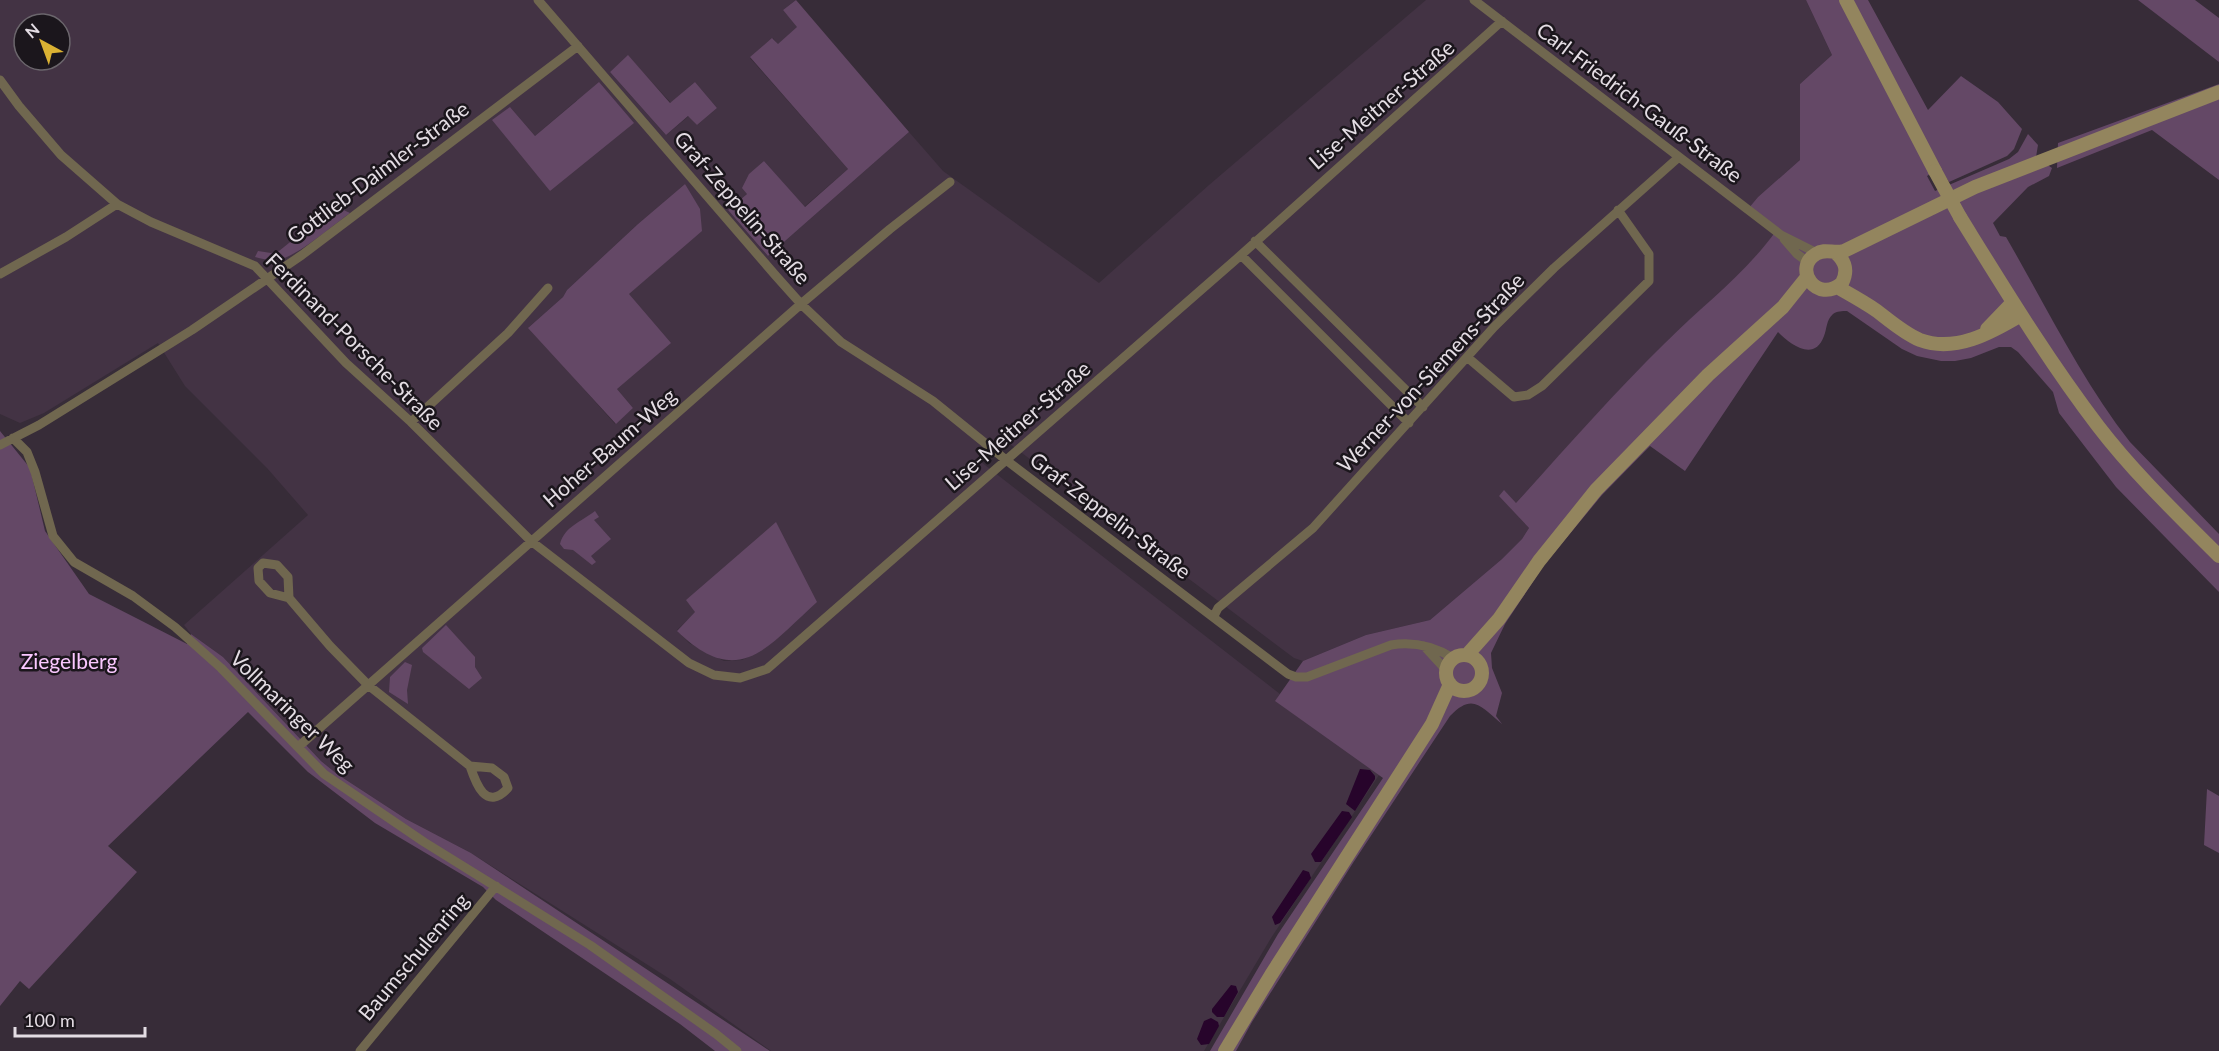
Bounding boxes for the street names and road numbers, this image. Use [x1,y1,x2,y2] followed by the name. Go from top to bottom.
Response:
[1532,16,1748,187] street label: Carl-Friedrich-Gauß-Straße
[1303,34,1459,174] street label: Lise-Meitner-Straße
[281,95,473,248] street label: Gottlieb-Daimler-Straße
[670,125,816,289] street label: Graf-Zeppelin-Straße
[261,247,449,435] street label: Ferdinand-Porsche-Straße
[1331,267,1529,477] street label: Werner-von-Siemens-Straße
[939,355,1095,495] street label: Lise-Meitner-Straße
[537,382,681,512] street label: Hoher-Baum-Weg
[1026,446,1196,583] street label: Graf-Zeppelin-Straße
[226,645,361,777] street label: Vollmaringer Weg
[352,887,473,1025] street label: Baumschulenring

